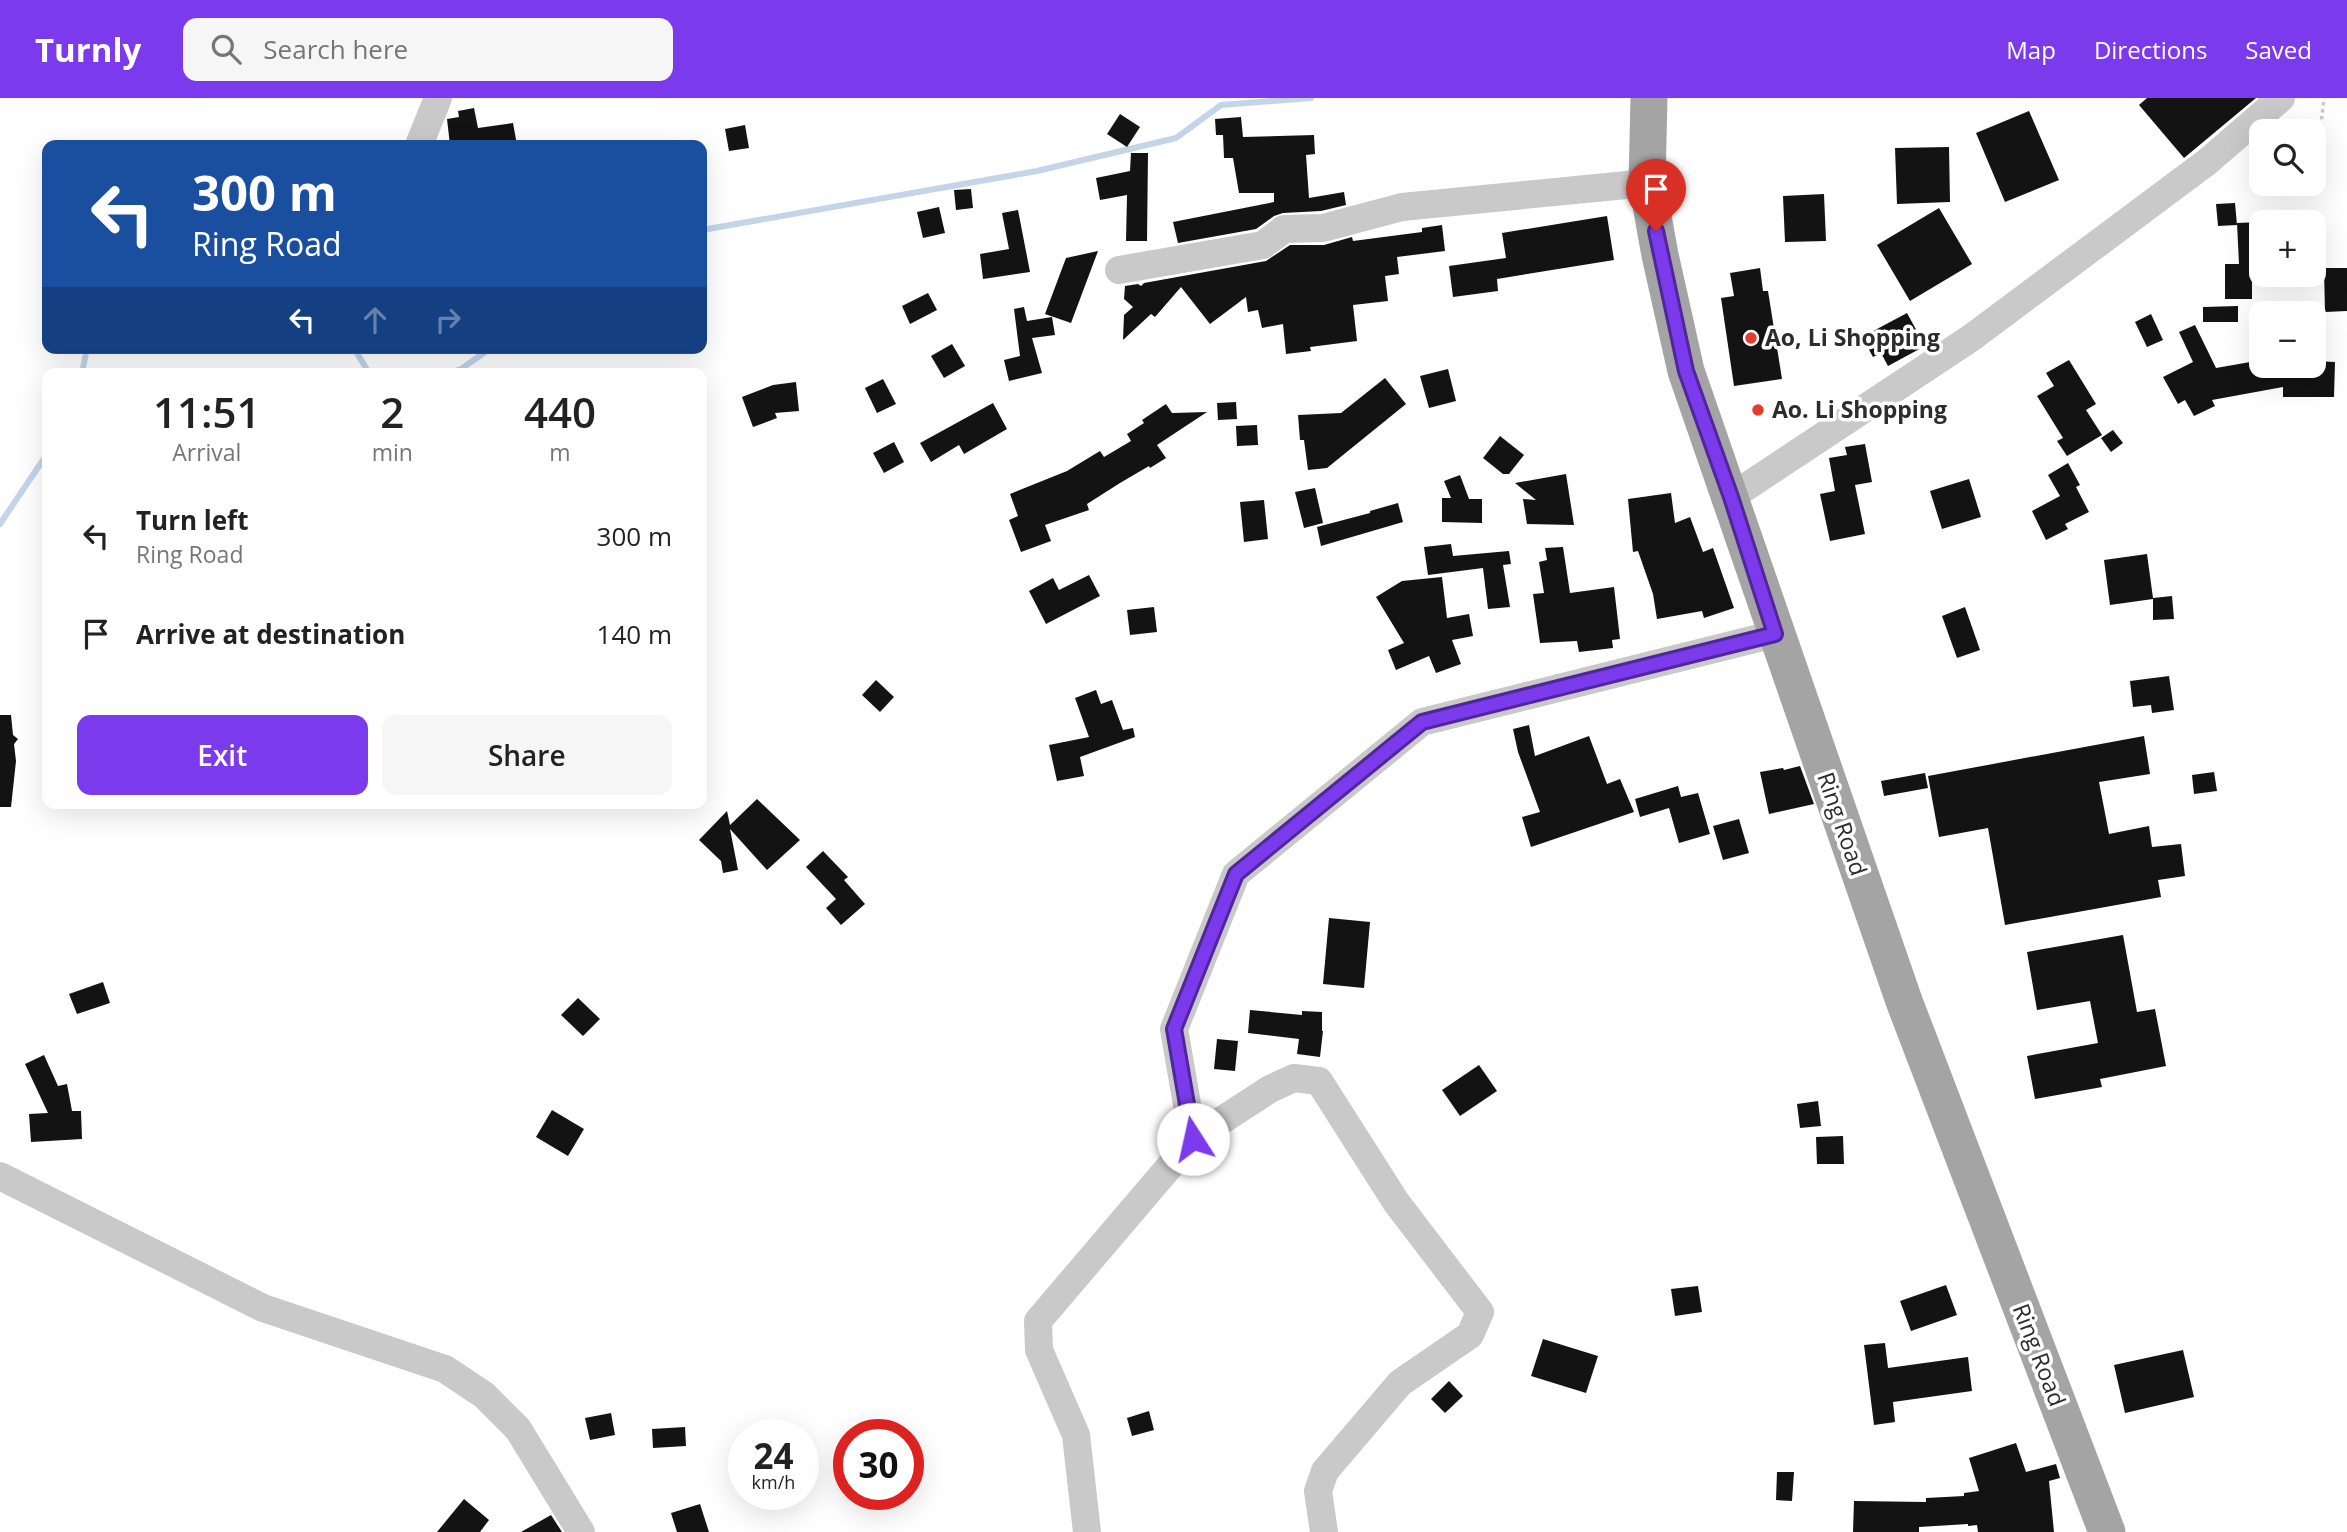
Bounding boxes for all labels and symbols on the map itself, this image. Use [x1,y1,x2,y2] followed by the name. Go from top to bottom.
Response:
[1626,159,1686,231] pin
[1765,321,1940,353] place label: Ao, Li Shopping
[1743,330,1759,346] marker: Ao, Li Shopping
[1772,393,1947,425] place label: Ao. Li Shopping
[1750,402,1766,418] marker: Ao. Li Shopping
[1810,768,1876,880] street label: Ring Road
[1156,1102,1230,1176] position arrow
[2006,1299,2074,1411] street label: Ring Road
[833,1419,924,1510] speed limit sign: 30

